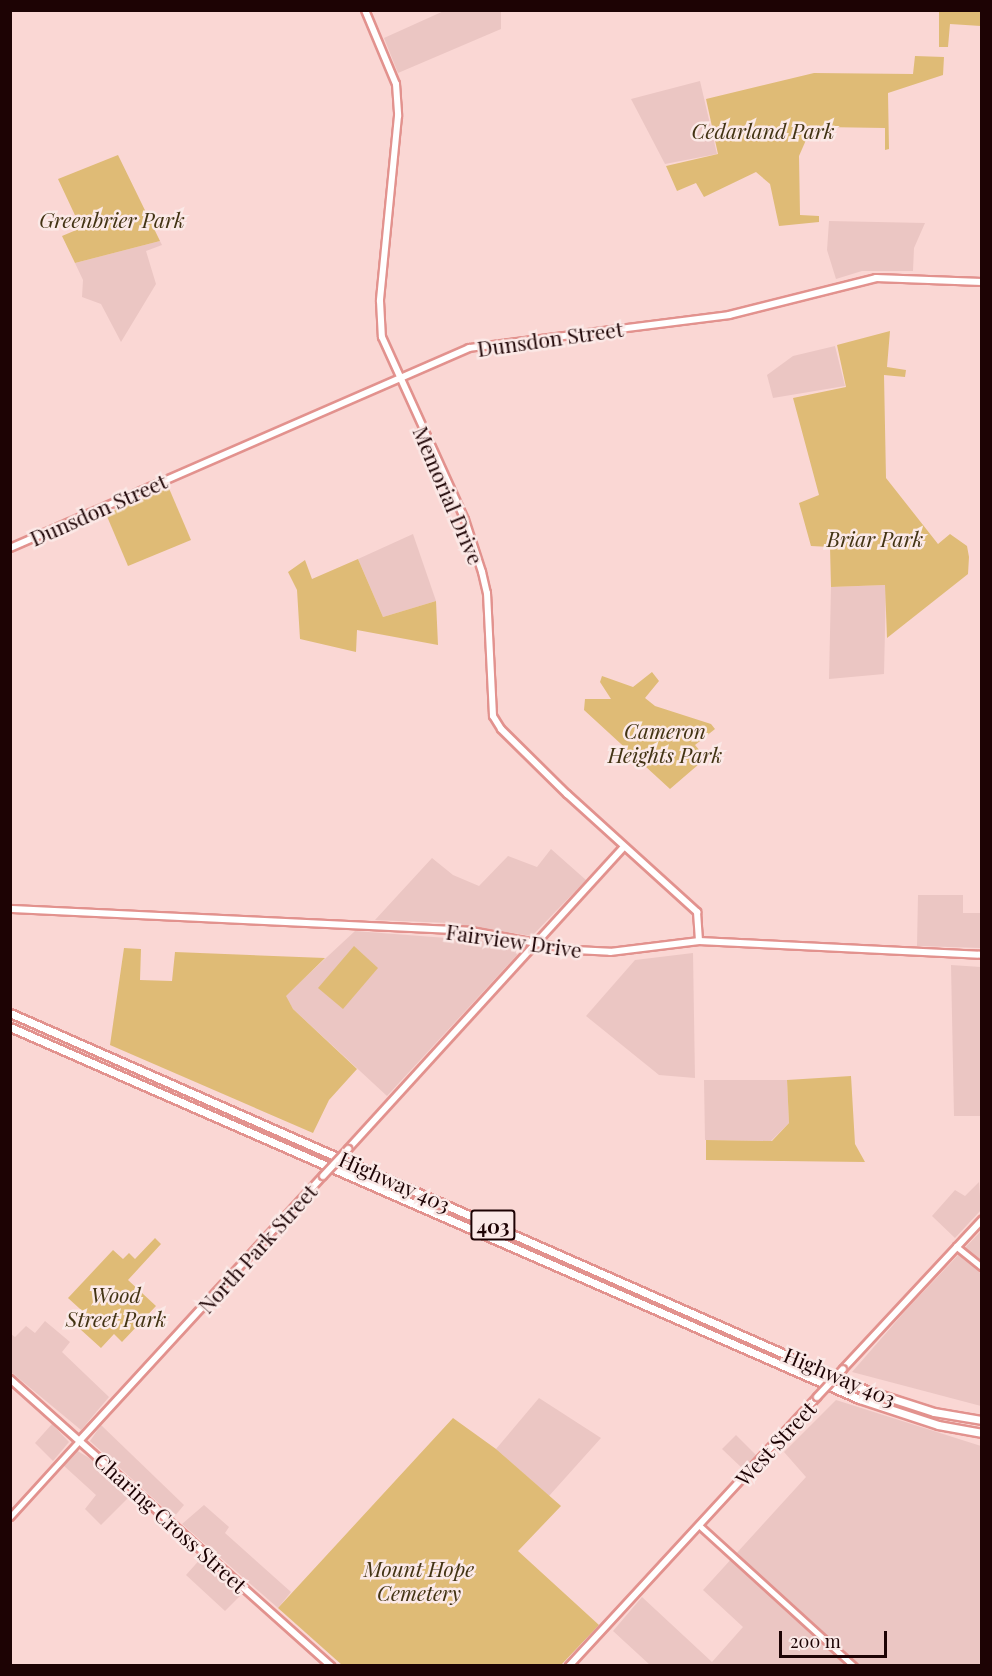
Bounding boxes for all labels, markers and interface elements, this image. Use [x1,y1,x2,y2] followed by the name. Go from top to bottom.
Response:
[692,117,834,143] park label: Cedarland Park
[39,206,185,232] park label: Greenbrier Park
[475,315,625,361] street label: Dunsdon Street
[409,422,489,568] street label: Memorial Drive
[26,468,170,550] street label: Dunsdon Street
[827,525,923,551] park label: Briar Park
[608,717,722,767] park label: Cameron Heights Park
[444,918,584,962] street label: Fairview Drive
[335,1145,455,1217] street label: Highway 403
[192,1178,322,1318] street label: North Park Street
[469,1208,517,1242] road number: 403
[66,1281,166,1331] park label: Wood Street Park
[780,1341,900,1411] street label: Highway 403
[729,1395,821,1491] street label: West Street
[89,1447,253,1597] street label: Charing Cross Street
[364,1555,474,1605] park label: Mount Hope Cemetery
[782,1619,890,1657] scale bar
[790,1629,841,1653] text: 200 m

